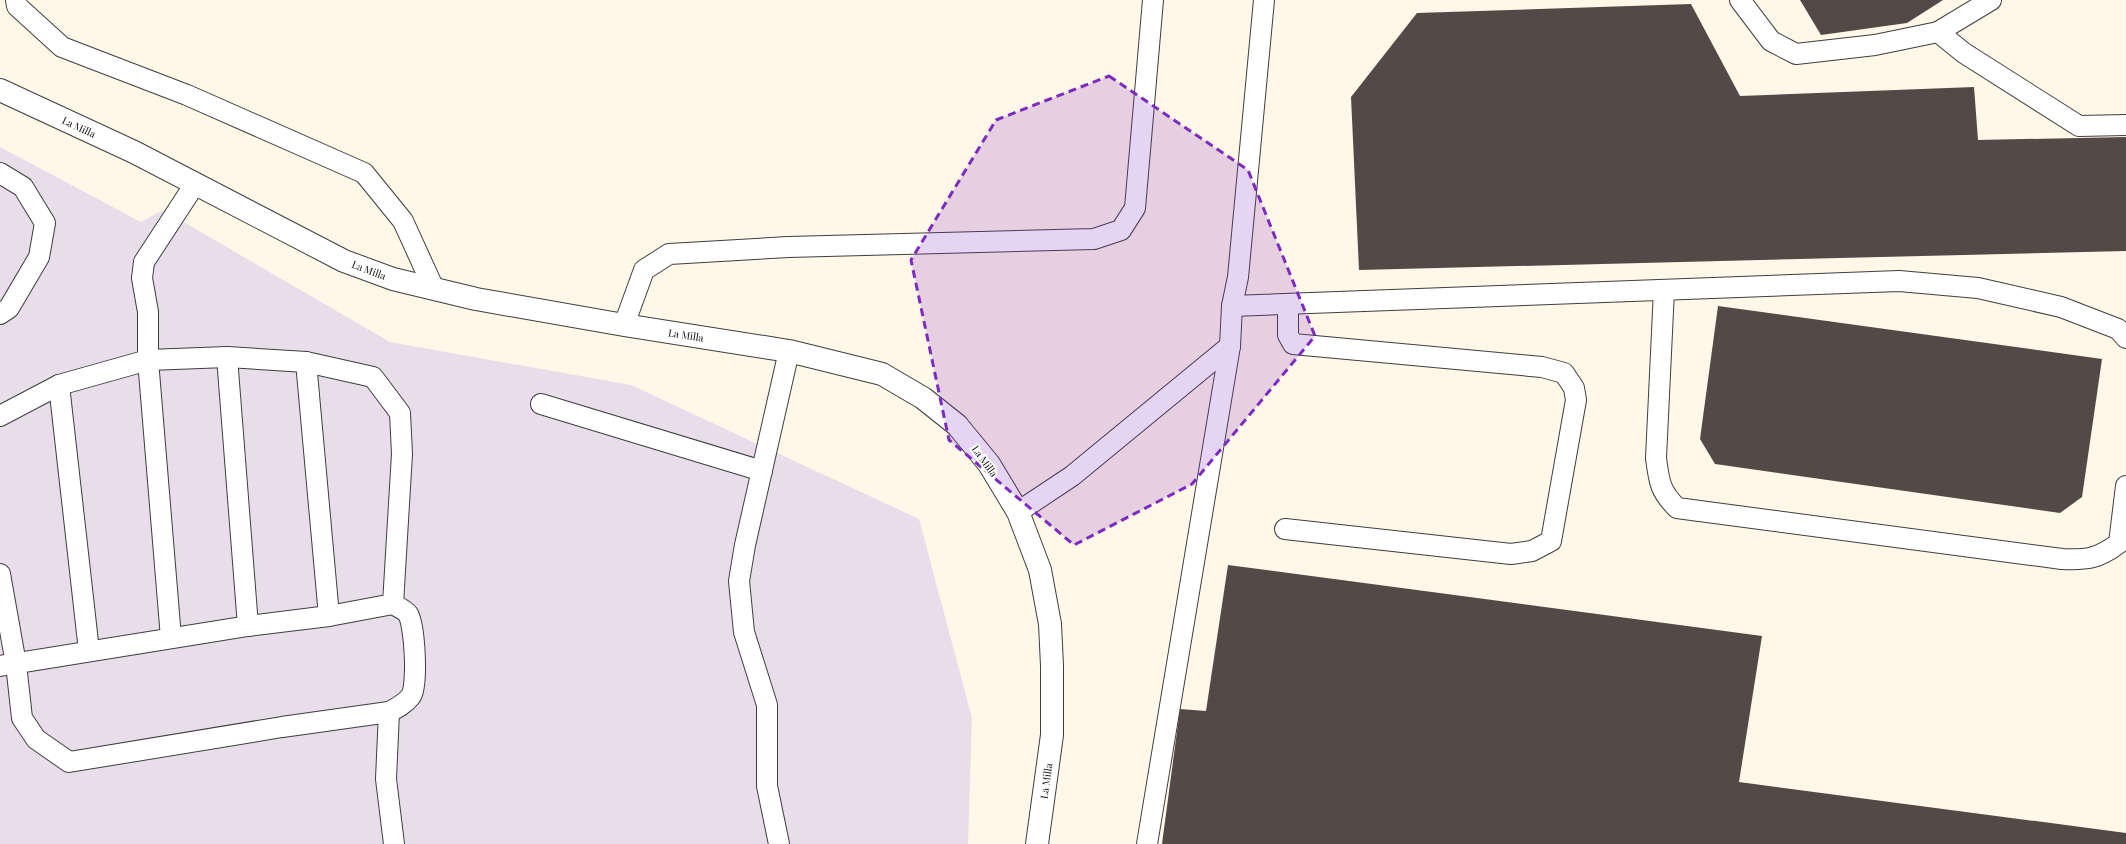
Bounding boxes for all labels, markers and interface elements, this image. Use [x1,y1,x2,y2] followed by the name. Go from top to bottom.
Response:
[60,113,98,141] street label: La Milla
[350,257,388,283] street label: La Milla
[667,325,705,345] street label: La Milla
[969,442,1001,480] street label: La Milla
[1037,762,1055,800] street label: La Milla

